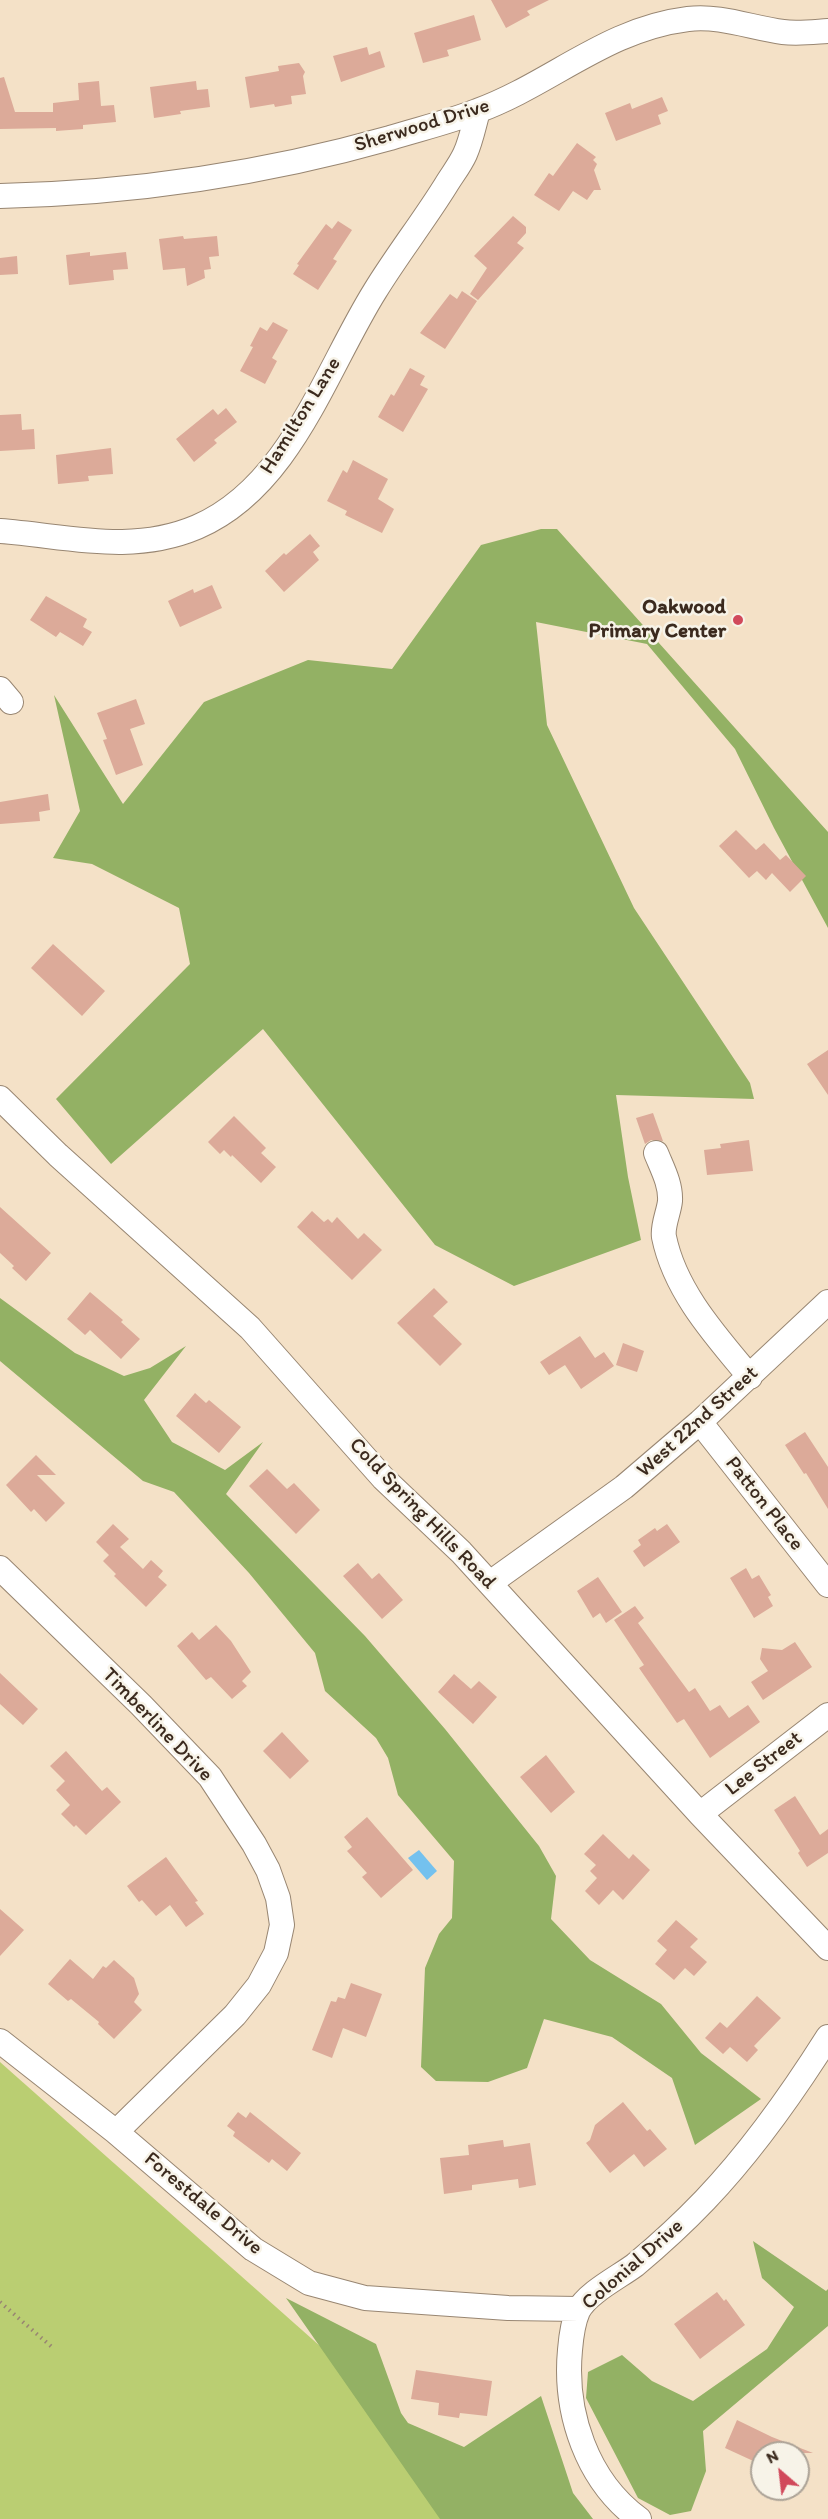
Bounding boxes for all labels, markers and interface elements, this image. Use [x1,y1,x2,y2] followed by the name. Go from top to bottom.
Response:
[351,93,493,159] street label: Sherwood Drive
[255,353,347,479] street label: Hamilton Lane
[589,595,726,645] place label: Oakwood Primary Center
[731,613,745,627] marker: Oakwood Primary Center
[632,1361,764,1483] street label: West 22nd Street
[343,1433,501,1595] street label: Cold Spring Hills Road
[719,1452,809,1556] street label: Patton Place
[96,1663,218,1787] street label: Timberline Drive
[720,1726,808,1802] street label: Lee Street
[139,2147,267,2261] street label: Forestdale Drive
[577,2214,689,2316] street label: Colonial Drive
[750,2441,810,2501] north arrow
[763,2446,781,2467] text: N

